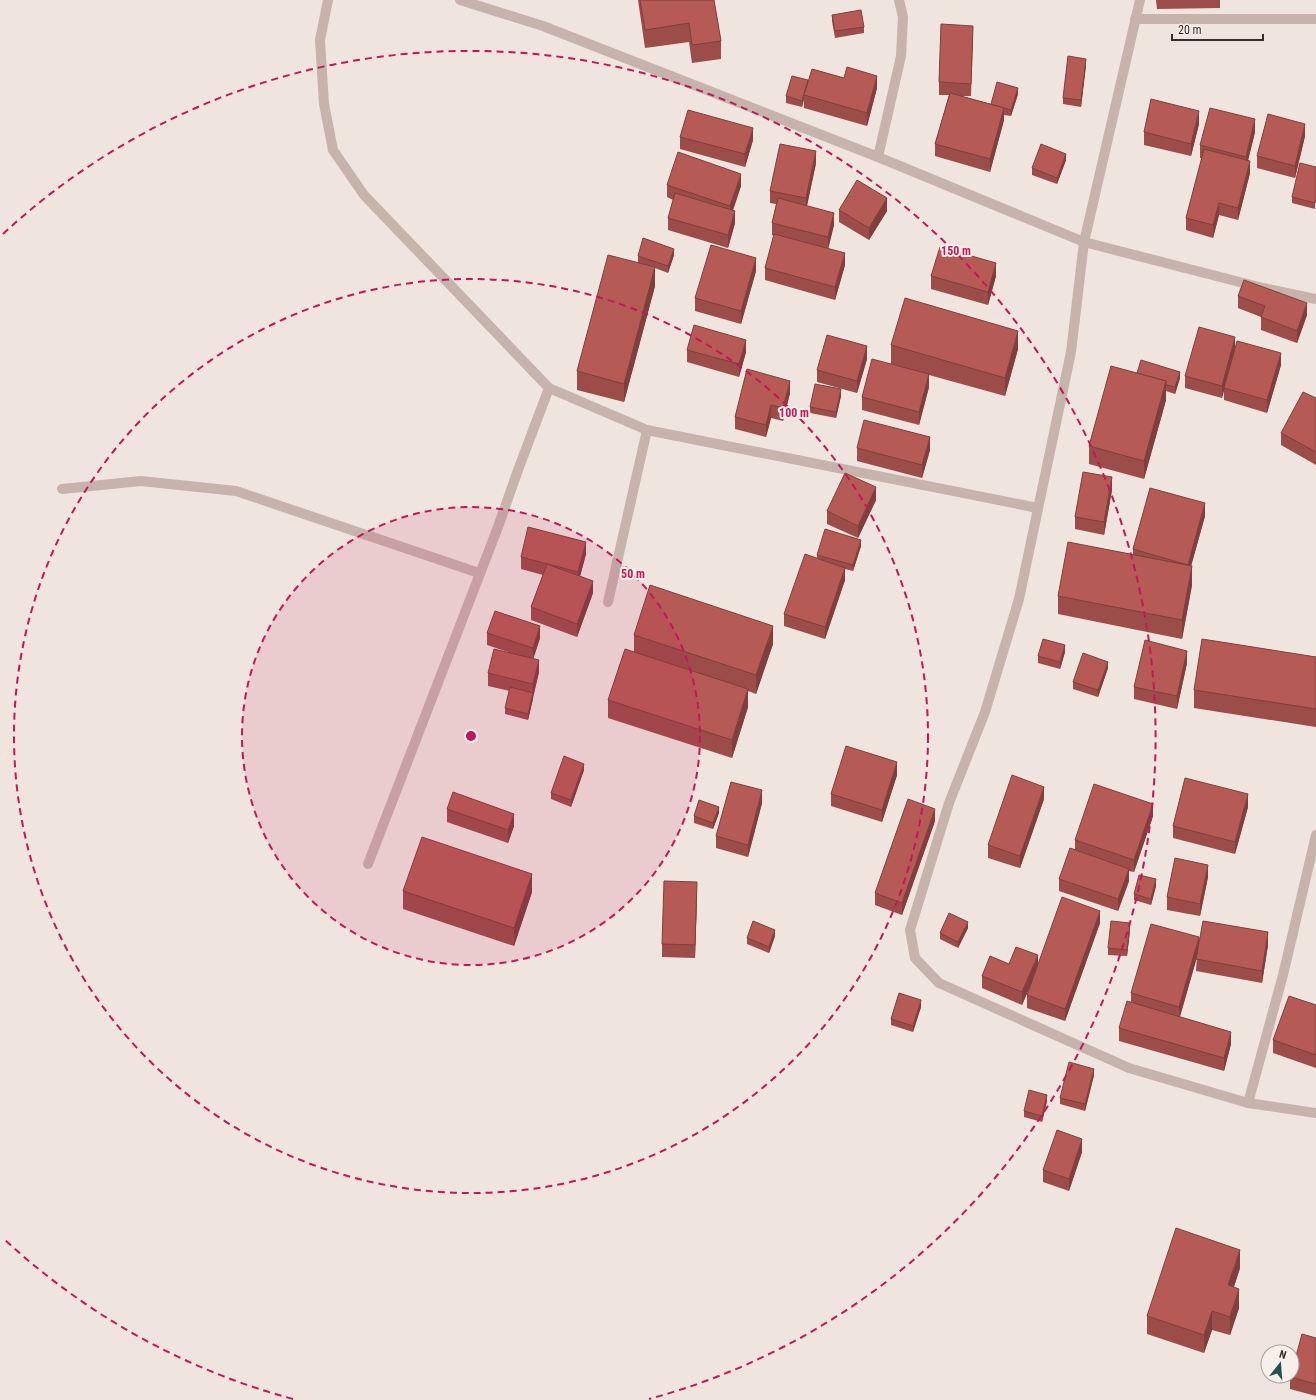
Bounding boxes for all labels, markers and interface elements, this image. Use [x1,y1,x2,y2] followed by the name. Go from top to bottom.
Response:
[1172,16,1263,42] scale bar
[1178,23,1202,37] text: 20 m
[941,244,971,258] text: 150 m
[779,406,809,420] text: 100 m
[621,567,645,581] text: 50 m
[464,729,478,743] centre of rings
[1260,1344,1300,1384] north arrow
[1278,1348,1288,1362] text: N

